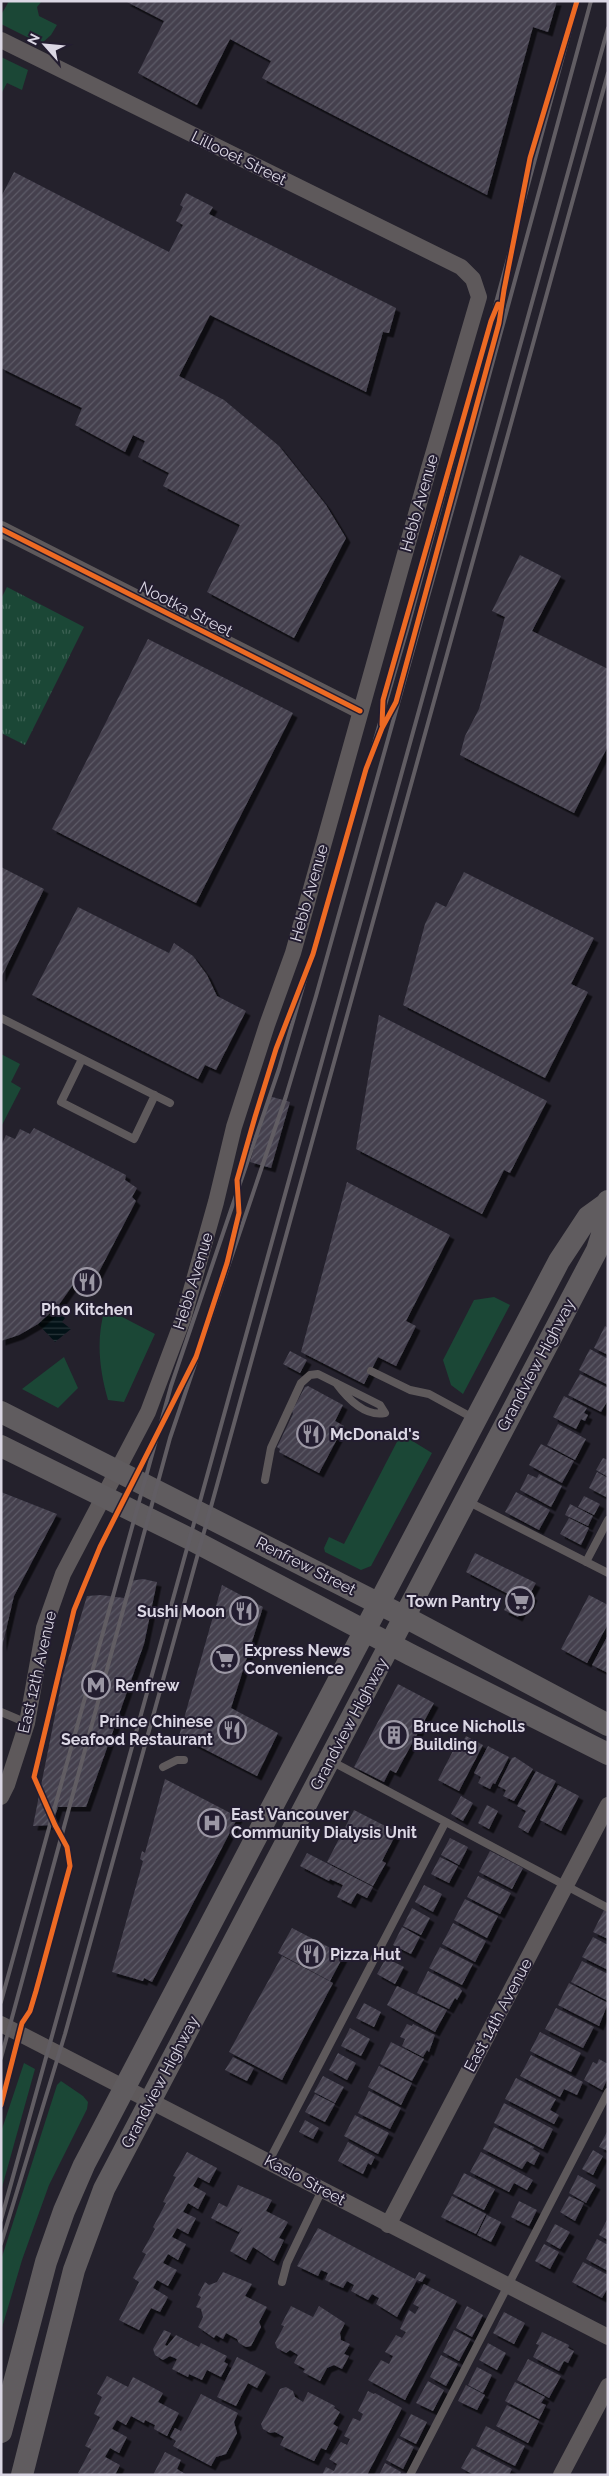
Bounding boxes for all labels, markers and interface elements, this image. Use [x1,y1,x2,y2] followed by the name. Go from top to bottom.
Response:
[20,20,70,70] north arrow
[24,31,43,47] text: N
[188,127,290,190] street label: Lillooet Street
[396,452,442,554] street label: Hebb Avenue
[136,577,236,641] street label: Nootka Street
[286,842,332,944] street label: Hebb Avenue
[169,1230,217,1332] street label: Hebb Avenue
[72,1267,102,1297] restaurant icon: Pho Kitchen
[493,1295,579,1434] street label: Grandview Highway
[41,1300,133,1319] place label: Pho Kitchen
[296,1419,326,1449] restaurant icon: McDonald's
[330,1425,420,1444] place label: McDonald's
[253,1533,360,1600] street label: Renfrew Street
[505,1586,535,1616] supermarket icon: Town Pantry
[407,1592,501,1611] place label: Town Pantry
[229,1596,259,1626] restaurant icon: Sushi Moon
[137,1602,225,1621] place label: Sushi Moon
[14,1609,60,1735] street label: East 12th Avenue
[244,1641,350,1678] place label: Express News Convenience
[210,1644,240,1674] supermarket icon: Express News Convenience
[306,1654,392,1793] street label: Grandview Highway
[81,1670,111,1700] metro station icon: Renfrew
[115,1676,180,1695] place label: Renfrew
[61,1712,213,1749] place label: Prince Chinese Seafood Restaurant
[217,1715,247,1745] restaurant icon: Prince Chinese Seafood Restaurant
[413,1717,525,1754] place label: Bruce Nicholls Building
[379,1720,409,1750] building icon: Bruce Nicholls Building
[231,1805,417,1842] place label: East Vancouver Community Dialysis Unit
[197,1808,227,1838] hospital icon: East Vancouver Community Dialysis Unit
[296,1939,326,1969] restaurant icon: Pizza Hut
[330,1945,401,1964] place label: Pizza Hut
[460,1955,536,2075] street label: East 14th Avenue
[117,2012,203,2151] street label: Grandview Highway
[261,2151,349,2210] street label: Kaslo Street

